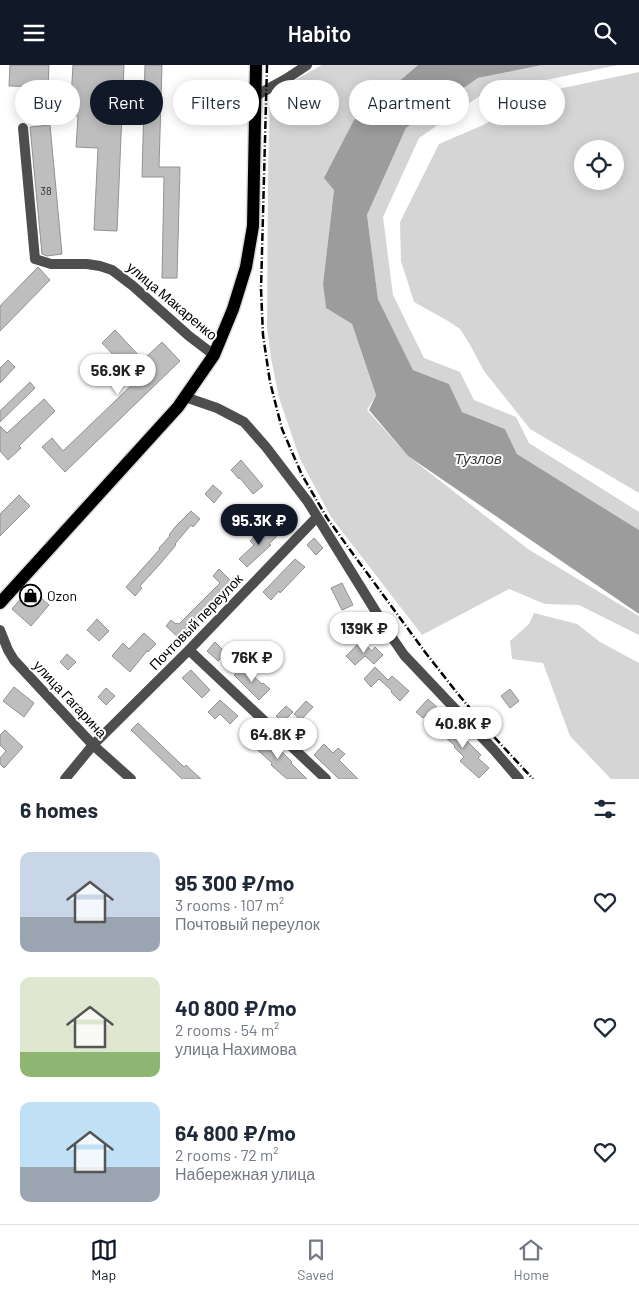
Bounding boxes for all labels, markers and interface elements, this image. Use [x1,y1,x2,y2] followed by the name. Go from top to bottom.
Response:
[20,19,48,47] icon: menu
[591,19,619,47] icon: search
[288,20,351,46] text: Habito
[15,80,80,125] chip: Buy
[90,80,163,125] chip: Rent
[173,80,259,125] chip: Filters
[269,80,339,125] chip: New
[349,80,469,125] chip: Apartment
[479,80,565,125] chip: House
[574,140,624,190] map controls
[574,140,624,190] button: locate
[40,184,52,197] house number: 38
[124,258,221,343] street label: улица Макаренко
[72,353,164,396] pin: 56.9K ₽
[91,360,145,379] text: 56.9K ₽
[454,449,502,467] water label: Тузлов
[213,503,305,546] pin: 95.3K ₽
[232,510,286,529] text: 95.3K ₽
[146,570,246,673] street label: Почтовый переулок
[19,584,43,608] shop icon: Ozon
[47,587,77,604] place label: Ozon
[323,611,405,654] pin: 139K ₽
[340,618,388,637] text: 139K ₽
[217,641,287,683] pin: 76K ₽
[232,647,272,666] text: 76K ₽
[30,656,111,741] street label: улица Гагарина
[417,707,509,749] pin: 40.8K ₽
[435,713,491,732] text: 40.8K ₽
[232,717,324,760] pin: 64.8K ₽
[250,724,306,743] text: 64.8K ₽
[591,795,619,823] icon: filters
[20,797,98,822] text: 6 homes
[175,870,294,895] text: 95 300 ₽/mo
[60,872,120,932] icon: home
[591,888,619,916] icon: heart
[175,895,284,914] text: 3 rooms · 107 m²
[175,914,320,933] text: Почтовый переулок
[175,995,297,1020] text: 40 800 ₽/mo
[60,997,120,1057] icon: home
[591,1013,619,1041] icon: heart
[175,1020,279,1039] text: 2 rooms · 54 m²
[175,1039,297,1058] text: улица Нахимова
[175,1120,296,1145] text: 64 800 ₽/mo
[60,1122,120,1182] icon: home
[591,1138,619,1166] icon: heart
[175,1145,278,1164] text: 2 rooms · 72 m²
[175,1164,315,1183] text: Набережная улица
[90,1236,118,1283] tab: Map
[297,1236,334,1283] tab: Saved
[514,1236,549,1283] tab: Home

